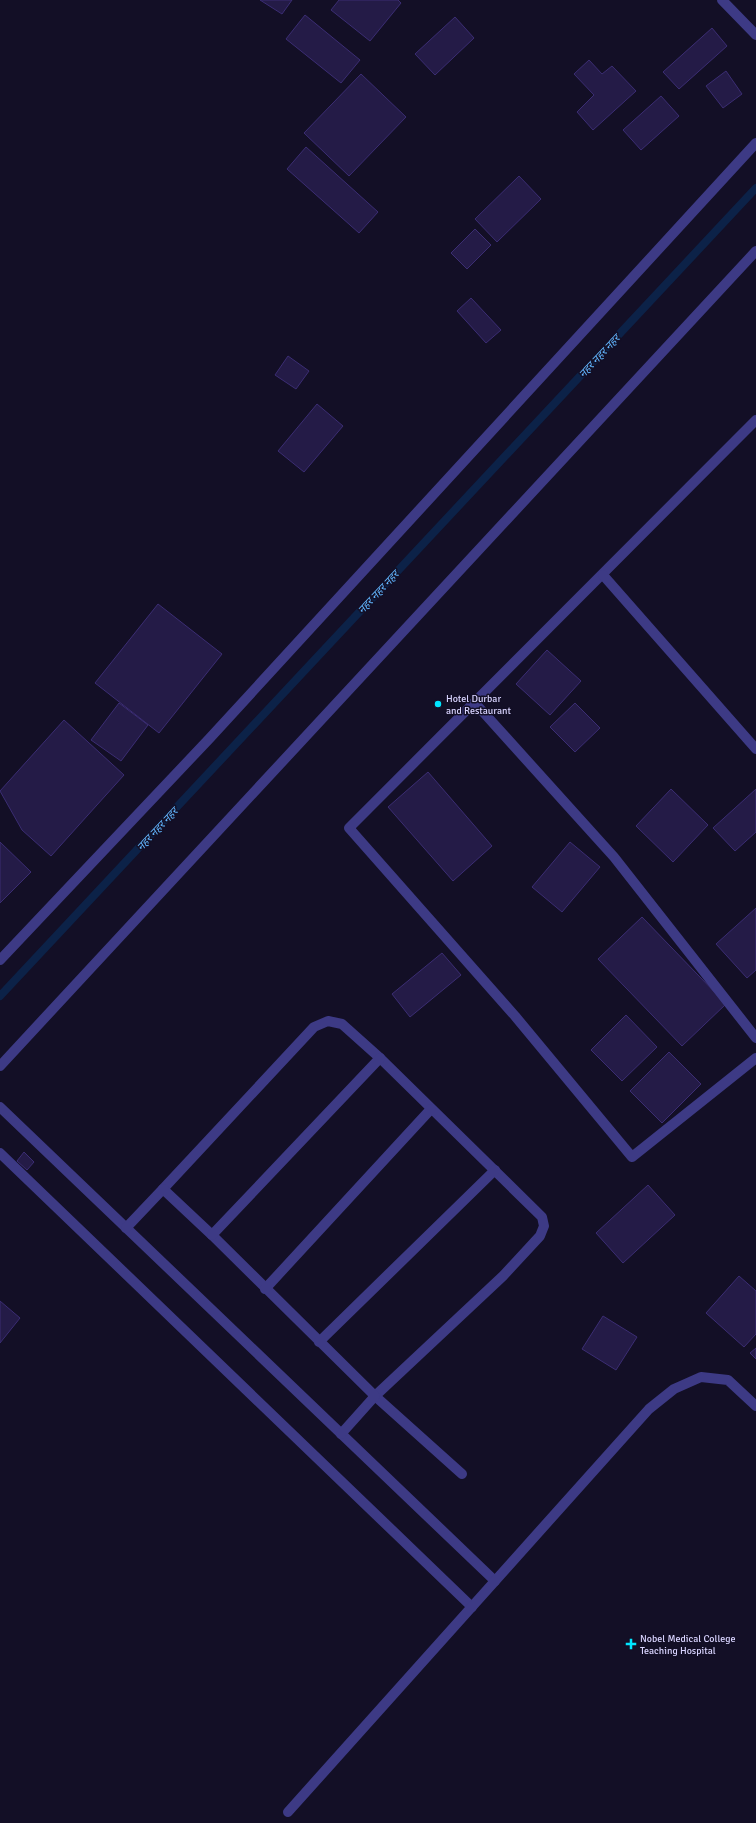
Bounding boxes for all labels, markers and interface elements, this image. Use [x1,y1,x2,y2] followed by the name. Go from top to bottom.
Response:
[576,330,624,381] water label: नहर नहर नहर
[355,566,403,617] water label: नहर नहर नहर
[446,693,511,717] place label: Hotel Durbar and Restaurant
[433,699,443,709] marker: Hotel Durbar and Restaurant
[134,803,182,854] water label: नहर नहर नहर
[640,1633,736,1657] place label: Nobel Medical College Teaching Hospital
[625,1638,637,1650] marker: Nobel Medical College Teaching Hospital

